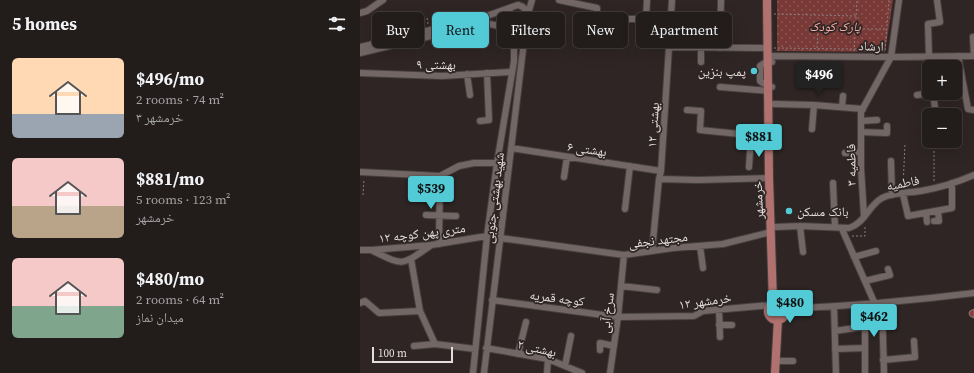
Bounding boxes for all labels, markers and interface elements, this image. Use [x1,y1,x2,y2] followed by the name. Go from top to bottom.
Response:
[12,12,77,36] text: 5 homes
[372,12,424,48] chip: Buy
[432,12,489,48] chip: Rent
[497,12,565,48] chip: Filters
[573,12,628,48] chip: New
[636,12,732,48] chip: Apartment
[326,13,348,35] icon: filters
[809,18,861,35] park label: پارک کودک
[858,37,884,55] street label: ارشاد
[416,56,456,73] street label: بهشتی ۹
[922,60,962,148] map controls
[922,60,962,100] button: +
[795,62,843,96] pin: $496
[698,63,746,80] place label: پمپ بنزین
[749,66,759,76] marker: پمپ بنزین
[805,66,833,83] text: $496
[136,67,204,91] text: $496/mo
[44,74,92,122] icon: home
[136,91,224,108] text: 2 rooms · 74 m²
[643,102,663,148] street label: بهشتی ۱۲
[922,108,962,148] button: −
[136,109,183,126] text: خرمشهر ۳
[735,124,783,158] pin: $881
[745,128,773,145] text: $881
[566,138,608,160] street label: بهشتی ۶
[842,144,860,186] street label: فاطمیه ۳
[480,151,508,245] street label: شهید بهشتی جنوبی
[136,167,204,191] text: $881/mo
[885,171,921,195] street label: فاطمیه
[44,174,92,222] icon: home
[407,176,455,210] pin: $539
[417,180,445,197] text: $539
[749,181,767,220] street label: خرمشهر
[136,191,231,208] text: 5 rooms · 123 m²
[797,203,849,220] place label: بانک مسکن
[784,206,794,216] marker: بانک مسکن
[136,209,174,226] text: خرمشهر
[378,219,466,247] street label: ۱۲ متری پهن کوچه
[627,228,689,252] street label: مجتهد نجفی
[136,267,204,291] text: $480/mo
[44,274,92,322] icon: home
[529,286,586,310] street label: کوچه قمریه
[678,289,732,313] street label: خرمشهر ۱۲
[766,290,814,324] pin: $480
[136,291,224,308] text: 2 rooms · 64 m²
[596,292,619,334] street label: سرخ آبی
[776,294,804,311] text: $480
[850,304,898,338] pin: $462
[860,308,888,325] text: $462
[136,309,184,326] text: میدان نماز
[516,335,558,361] street label: بهشتی ۲
[372,345,453,364] scale bar
[378,346,407,361] text: 100 m

